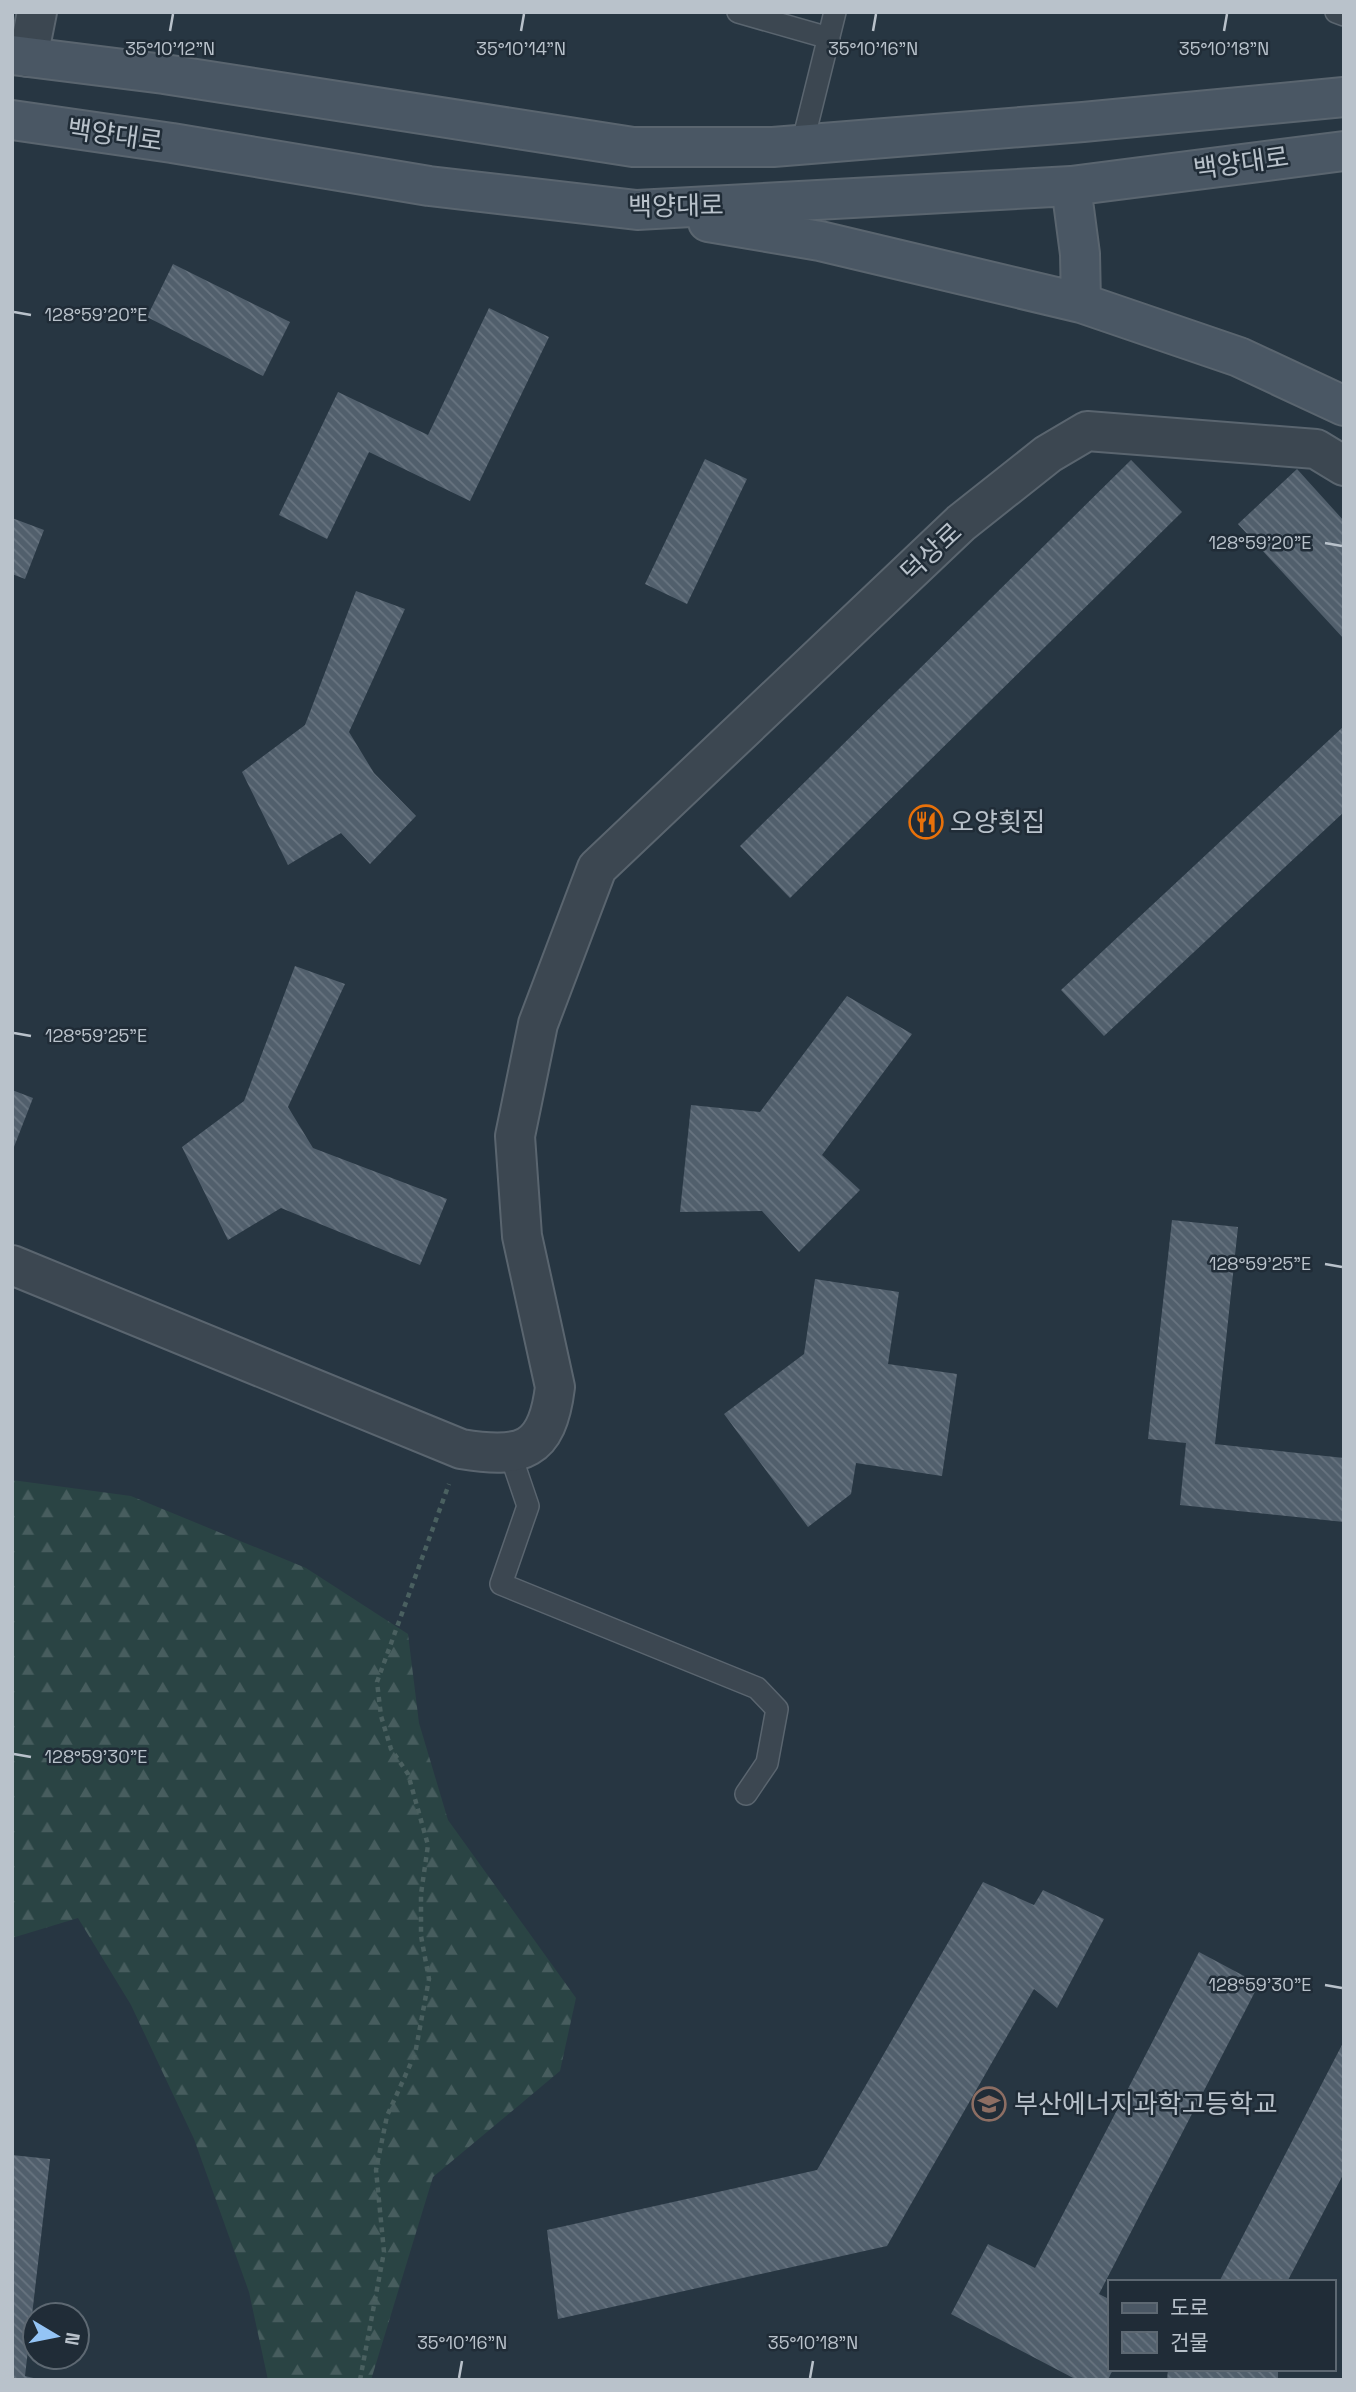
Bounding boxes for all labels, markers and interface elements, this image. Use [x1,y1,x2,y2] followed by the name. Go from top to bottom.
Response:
[125,37,215,60] text: 35°10'12"N
[476,37,566,60] text: 35°10'14"N
[828,37,918,60] text: 35°10'16"N
[1179,37,1269,60] text: 35°10'18"N
[65,112,165,158] street label: 백양대로
[1191,140,1291,186] street label: 백양대로
[628,188,724,224] street label: 백양대로
[45,303,147,326] text: 128°59'20"E
[893,515,969,589] street label: 덕상로
[1209,531,1311,554] text: 128°59'20"E
[907,803,945,841] restaurant icon: 오양횟집
[950,805,1046,839] place label: 오양횟집
[45,1024,147,1047] text: 128°59'25"E
[1209,1252,1311,1275] text: 128°59'25"E
[45,1745,147,1768] text: 128°59'30"E
[1209,1973,1311,1996] text: 128°59'30"E
[970,2085,1008,2123] school or university icon: 부산에너지과학고등학교
[1014,2087,1277,2121] place label: 부산에너지과학고등학교
[1108,2280,1335,2371] legend
[1170,2294,1209,2321] text: 도로
[21,2301,91,2371] north arrow
[1170,2329,1209,2356] text: 건물
[59,2330,86,2347] text: N
[417,2331,507,2354] text: 35°10'16"N
[768,2331,858,2354] text: 35°10'18"N

